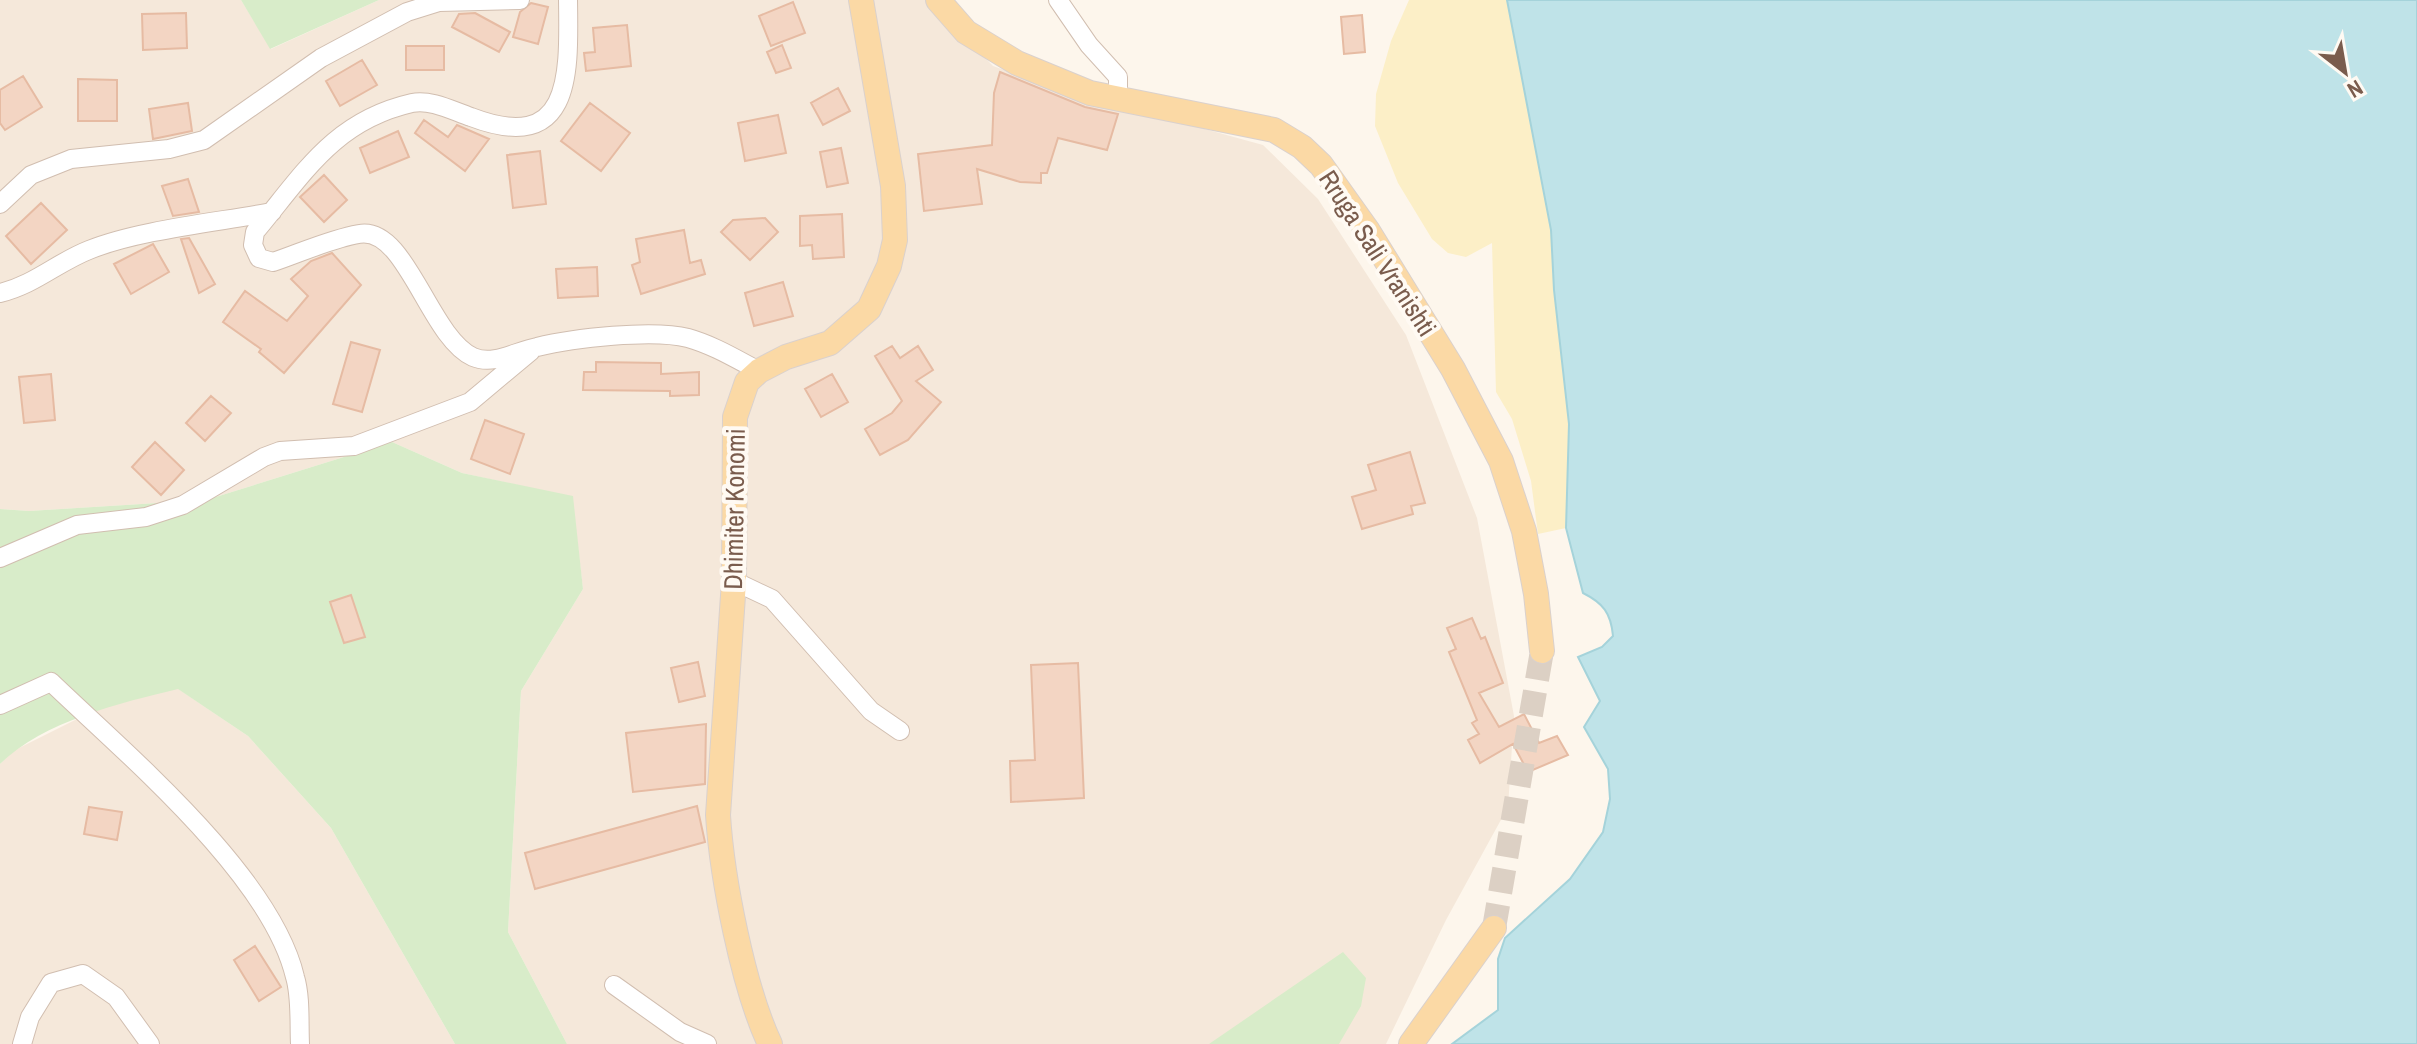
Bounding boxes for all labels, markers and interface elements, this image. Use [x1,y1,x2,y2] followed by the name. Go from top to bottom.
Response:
[2305,32,2385,112] north arrow
[2342,73,2369,105] text: N
[1311,163,1445,343] street label: Rruga Sali Vranishti
[715,428,753,590] street label: Dhimiter Konomi

